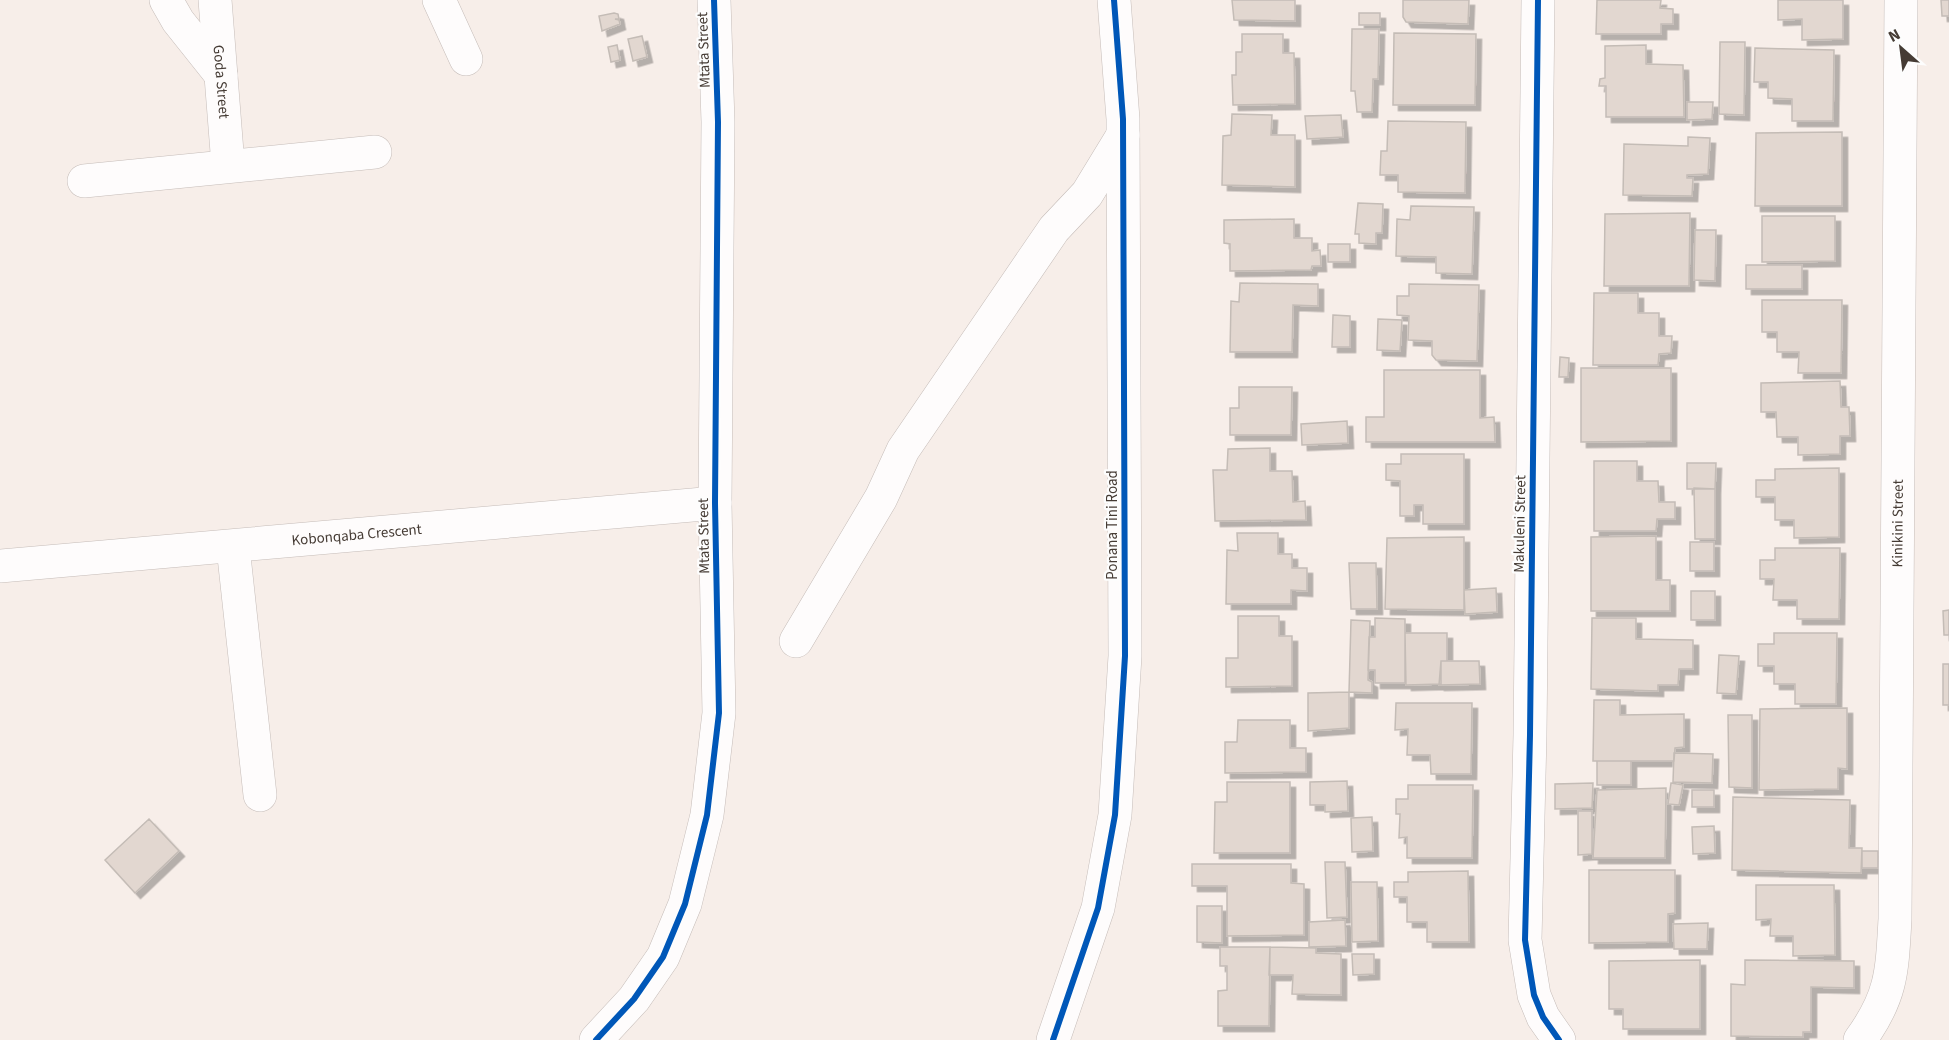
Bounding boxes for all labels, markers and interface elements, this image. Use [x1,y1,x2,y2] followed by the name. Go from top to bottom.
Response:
[692,12,716,88] street label: Mtata Street
[1871,18,1931,78] north arrow
[1885,23,1904,48] text: N
[208,44,235,119] street label: Goda Street
[1102,470,1123,580] street label: Ponana Tini Road
[1509,475,1531,573] street label: Makuleni Street
[1887,479,1908,568] street label: Kinikini Street
[693,498,715,574] street label: Mtata Street
[291,518,423,551] street label: Kobonqaba Crescent

